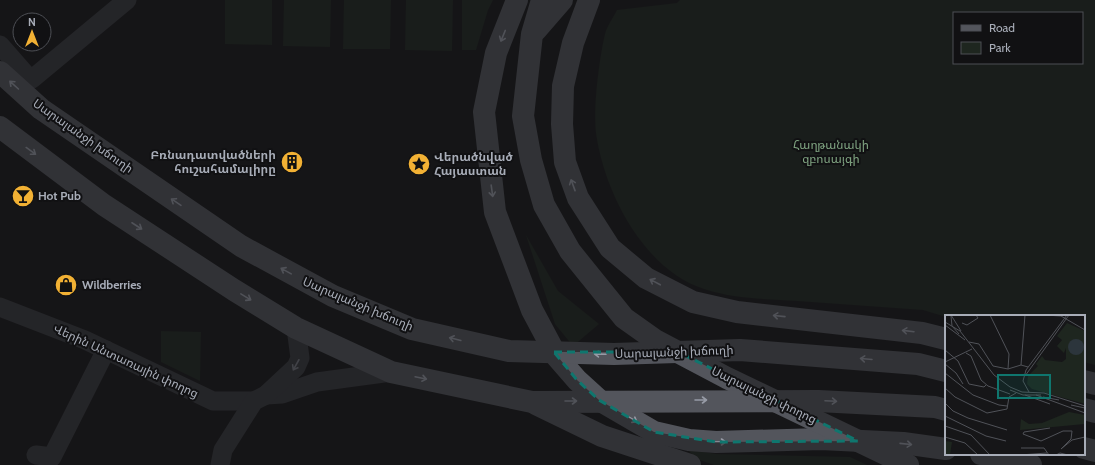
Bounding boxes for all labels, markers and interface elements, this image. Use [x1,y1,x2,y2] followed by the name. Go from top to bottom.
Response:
[12,12,52,52] north arrow
[953,12,1083,64] legend
[28,15,36,29] text: N
[989,20,1015,35] text: Road
[498,30,506,42] one-way arrow
[989,40,1011,55] text: Park
[9,80,19,89] one-way arrow
[30,95,136,176] street label: Սարալանջի խճուղի
[793,137,869,166] park label: Հաղթանակի զբոսայգի
[25,147,36,155] one-way arrow
[150,147,276,176] place label: Բռնադատվածների հուշահամալիրը
[279,149,305,175] building icon: Բռնադատվածների հուշահամալիրը
[434,149,513,178] place label: Վերածնված Հայաստան
[406,151,432,177] place icon: Վերածնված Հայաստան
[569,179,577,191] one-way arrow
[10,183,36,209] bar icon: Hot Pub
[488,184,496,197] one-way arrow
[38,188,81,203] place label: Hot Pub
[171,198,182,206] one-way arrow
[131,223,143,231] one-way arrow
[280,267,292,275] one-way arrow
[53,272,79,298] shop icon: Wildberries
[301,273,416,334] street label: Սարալանջի խճուղի
[82,277,141,292] place label: Wildberries
[649,278,661,286] one-way arrow
[240,293,251,301] one-way arrow
[773,313,786,320] one-way arrow
[945,315,1085,455] inset map
[51,320,201,401] street label: Վերին Անտառային փողոց
[902,327,915,335] one-way arrow
[449,335,462,343] one-way arrow
[614,342,734,361] street label: Սարալանջի խճուղի
[594,350,607,358] one-way arrow
[860,356,873,363] one-way arrow
[291,359,299,371] one-way arrow
[709,363,819,426] street label: Սարալանջի փողոց
[414,375,427,383] one-way arrow
[694,396,707,404] one-way arrow
[564,397,577,405] one-way arrow
[824,398,837,405] one-way arrow
[626,415,637,423] one-way arrow
[713,438,726,446] one-way arrow
[899,440,912,448] one-way arrow

